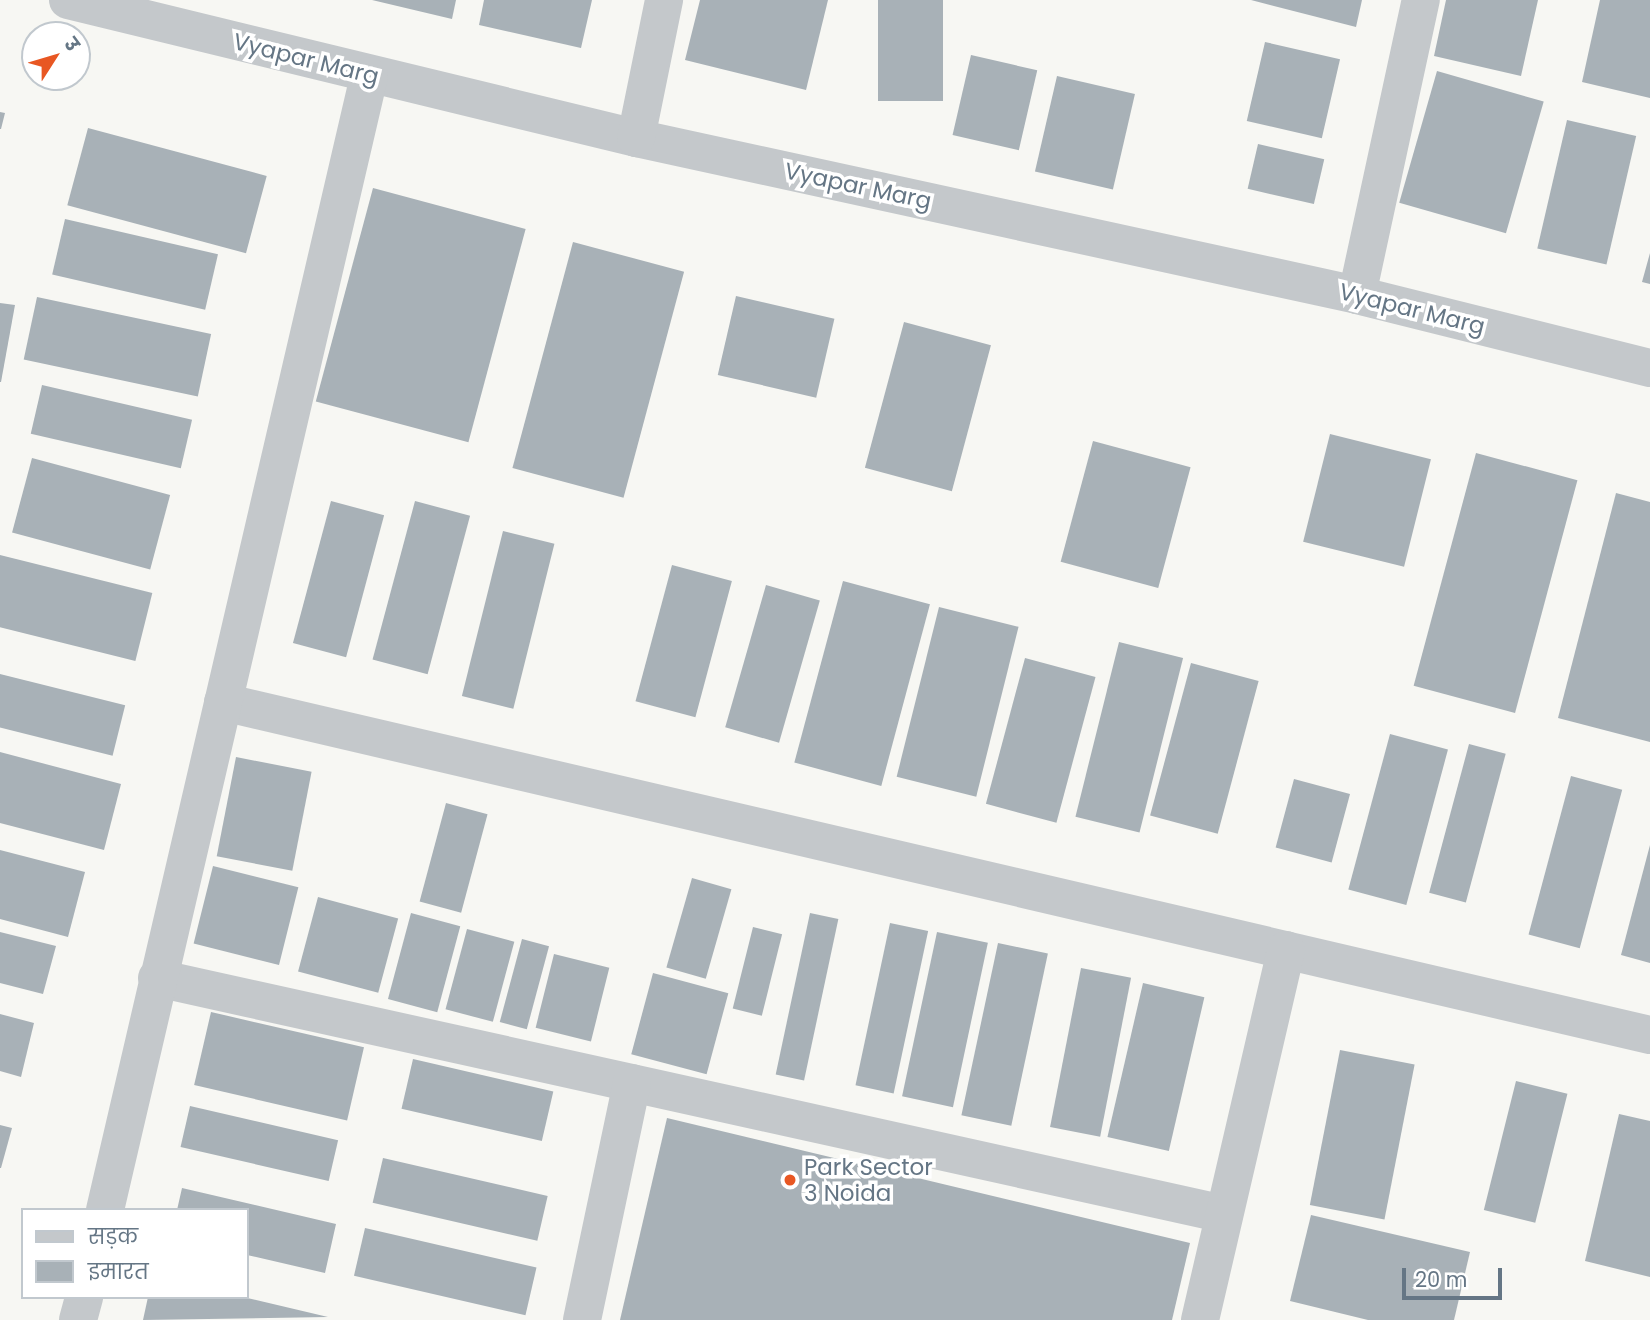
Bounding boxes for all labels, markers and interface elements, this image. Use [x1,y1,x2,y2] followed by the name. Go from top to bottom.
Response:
[21,21,91,91] north arrow
[230,28,382,90] street label: Vyapar Marg
[58,32,86,57] text: उ
[782,157,934,215] street label: Vyapar Marg
[1336,278,1488,340] street label: Vyapar Marg
[804,1153,933,1207] place label: Park Sector 3 Noida
[782,1172,798,1188] marker: Park Sector 3 Noida
[21,1208,248,1299] legend
[88,1222,138,1251] text: सड़क
[1405,1254,1505,1298] scale bar
[88,1257,149,1286] text: इमारत
[1415,1265,1468,1294] text: 20 m

